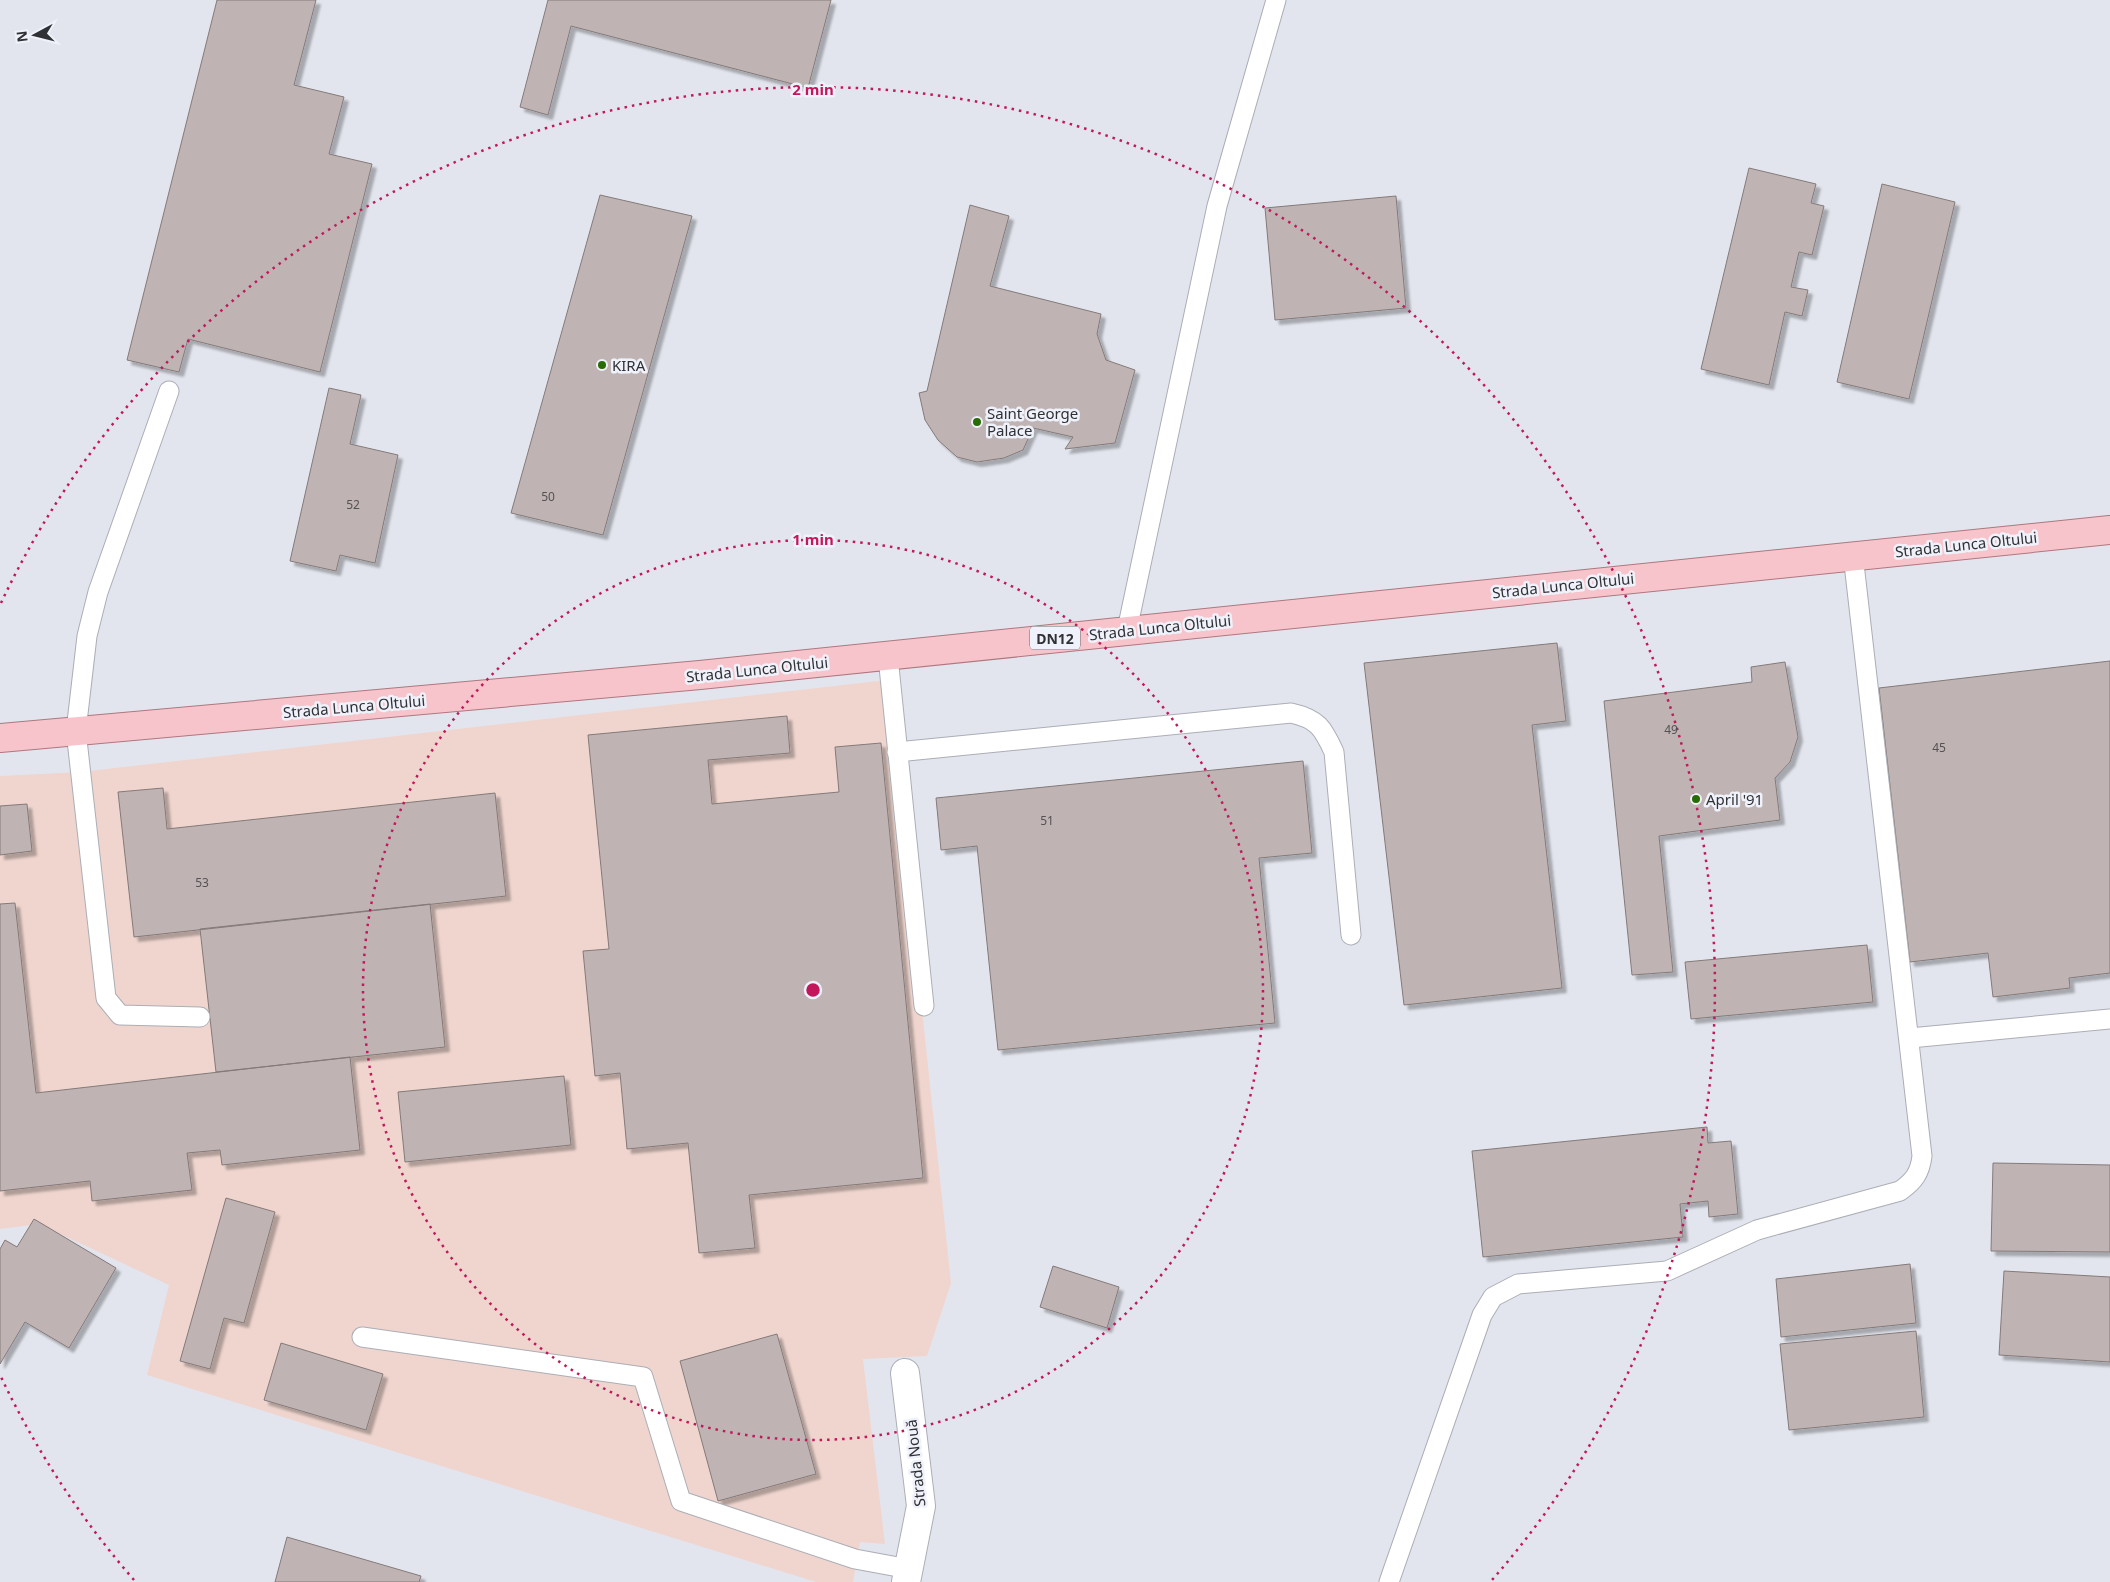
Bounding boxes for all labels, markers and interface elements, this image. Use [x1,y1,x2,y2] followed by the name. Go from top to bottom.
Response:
[10,10,60,60] north arrow
[11,30,32,43] text: N
[792,79,834,99] text: 2 min
[612,355,646,375] place label: KIRA
[596,359,608,371] marker: KIRA
[987,403,1078,440] place label: Saint George Palace
[971,416,983,428] marker: Saint George Palace
[541,488,555,505] house number: 50
[346,496,360,513] house number: 52
[1894,527,2038,561] street label: Strada Lunca Oltului
[792,529,834,549] text: 1 min
[1491,568,1635,602] street label: Strada Lunca Oltului
[1088,610,1232,644] street label: Strada Lunca Oltului
[1030,626,1080,650] road number: DN12
[685,652,829,686] street label: Strada Lunca Oltului
[282,690,426,722] street label: Strada Lunca Oltului
[1664,721,1678,738] house number: 49
[1932,739,1946,756] house number: 45
[1706,789,1763,809] place label: April '91
[1690,793,1702,805] marker: April '91
[1040,812,1054,829] house number: 51
[195,874,209,891] house number: 53
[804,981,822,999] centre of rings
[900,1418,930,1508] street label: Strada Nouă

